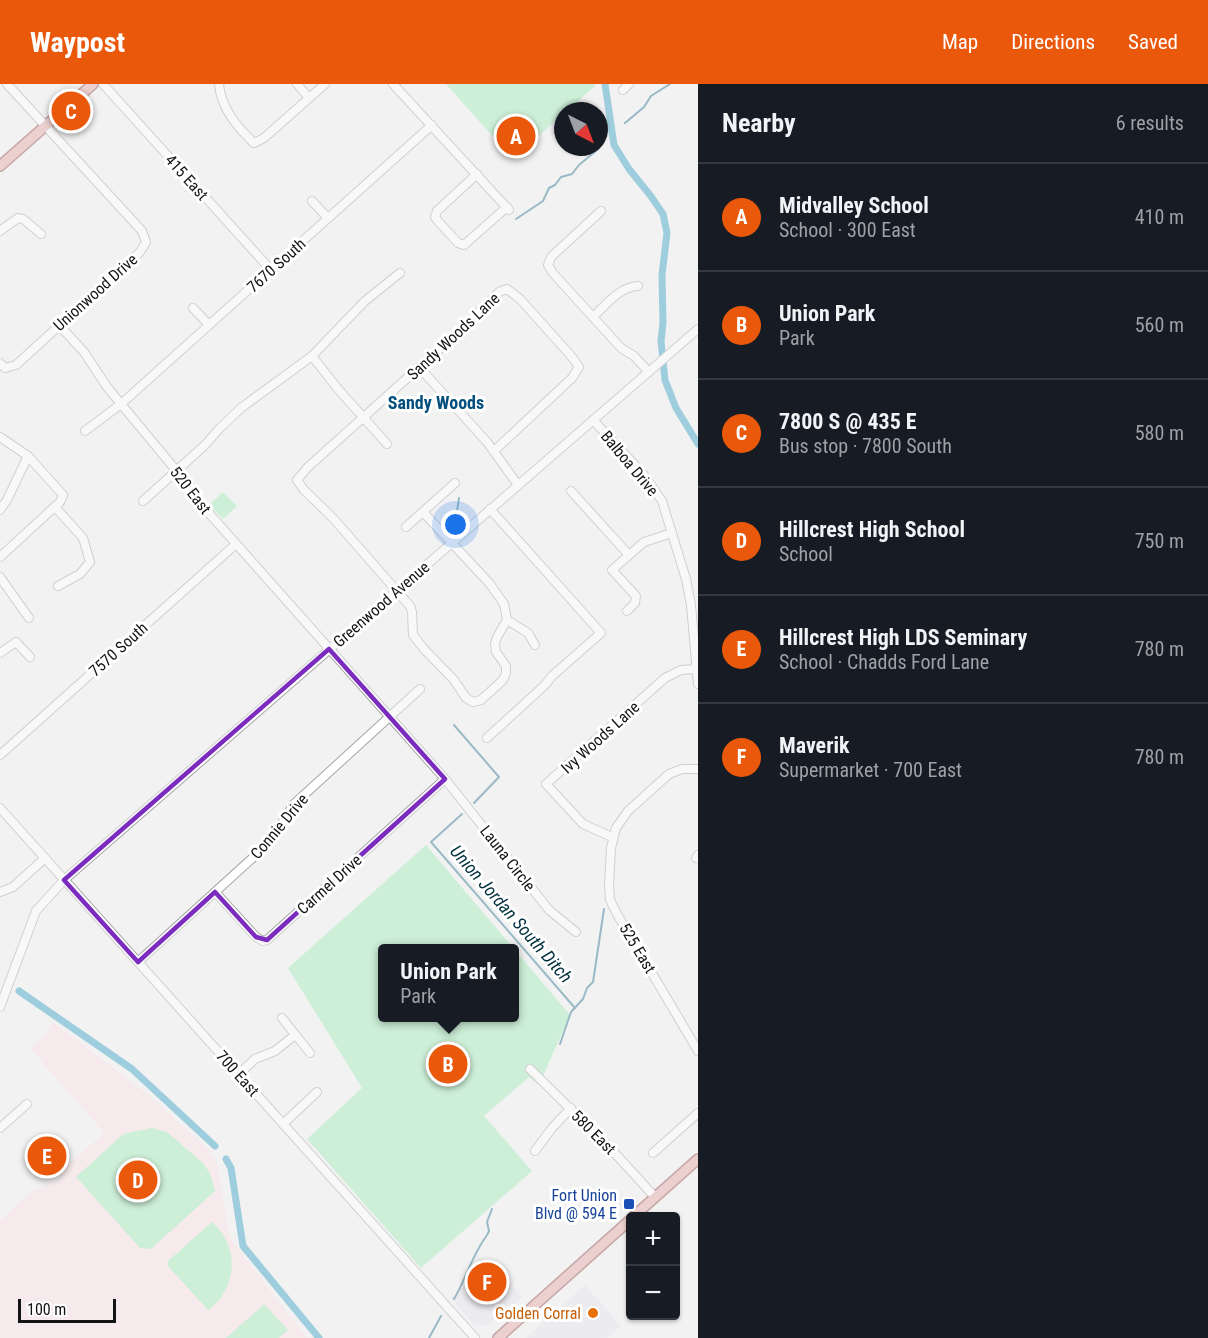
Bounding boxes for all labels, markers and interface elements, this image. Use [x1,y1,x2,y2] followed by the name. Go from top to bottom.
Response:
[30,26,125,59] text: Waypost
[942,30,978,54] text: Map
[1011,30,1095,54] text: Directions
[1128,30,1178,54] text: Saved
[52,88,90,134] pin: C
[554,102,608,156] north arrow
[722,108,796,138] text: Nearby
[1116,111,1184,135] text: 6 results
[496,113,536,158] pin: A
[161,151,212,204] street label: 415 East
[779,193,929,218] text: Midvalley School
[736,205,747,229] text: A
[1135,205,1184,229] text: 410 m
[779,218,916,242] text: School · 300 East
[243,234,309,296] street label: 7670 South
[50,250,141,335] street label: Unionwood Drive
[403,289,503,384] street label: Sandy Woods Lane
[779,301,875,326] text: Union Park
[736,313,747,337] text: B
[1135,313,1184,337] text: 560 m
[779,326,815,350] text: Park
[388,392,484,413] district label: Sandy Woods
[779,409,917,434] text: 7800 S @ 435 E
[736,421,747,445] text: C
[1135,421,1184,445] text: 580 m
[597,427,662,500] street label: Balboa Drive
[779,434,952,458] text: Bus stop · 7800 South
[166,463,215,518] street label: 520 East
[441,510,470,539] your location
[779,517,965,542] text: Hillcrest High School
[736,529,747,553] text: D
[1135,529,1184,553] text: 750 m
[779,542,833,566] text: School
[329,557,433,651] street label: Greenwood Avenue
[85,618,151,680] street label: 7570 South
[779,625,1027,650] text: Hillcrest High LDS Seminary
[737,637,746,661] text: E
[1135,637,1184,661] text: 780 m
[779,650,989,674] text: School · Chadds Ford Lane
[557,697,643,777] street label: Ivy Woods Lane
[779,733,850,758] text: Maverik
[737,745,746,769] text: F
[1135,745,1184,769] text: 780 m
[779,758,962,782] text: Supermarket · 700 East
[247,790,312,863] street label: Connie Drive
[476,822,539,895] street label: Launa Circle
[446,841,577,987] water label: Union Jordan South Ditch
[293,850,366,918] street label: Carmel Drive
[615,920,660,977] street label: 525 East
[378,944,519,1022] popup
[400,959,497,984] text: Union Park
[400,984,436,1008] text: Park
[428,1042,468,1086] pin: B
[212,1047,263,1100] street label: 700 East
[567,1106,620,1159] street label: 580 East
[28,1134,66,1178] pin: E
[118,1158,158,1202] pin: D
[535,1186,617,1223] place label: Fort Union Blvd @ 594 E
[622,1197,636,1211] marker: Fort Union Blvd @ 594 E
[626,1212,680,1320] map controls
[626,1212,680,1266] button: +
[468,1260,506,1304] pin: F
[626,1266,680,1320] button: −
[18,1296,116,1324] scale bar
[27,1300,66,1319] text: 100 m
[495,1304,581,1323] place label: Golden Corral
[586,1306,600,1320] marker: Golden Corral

